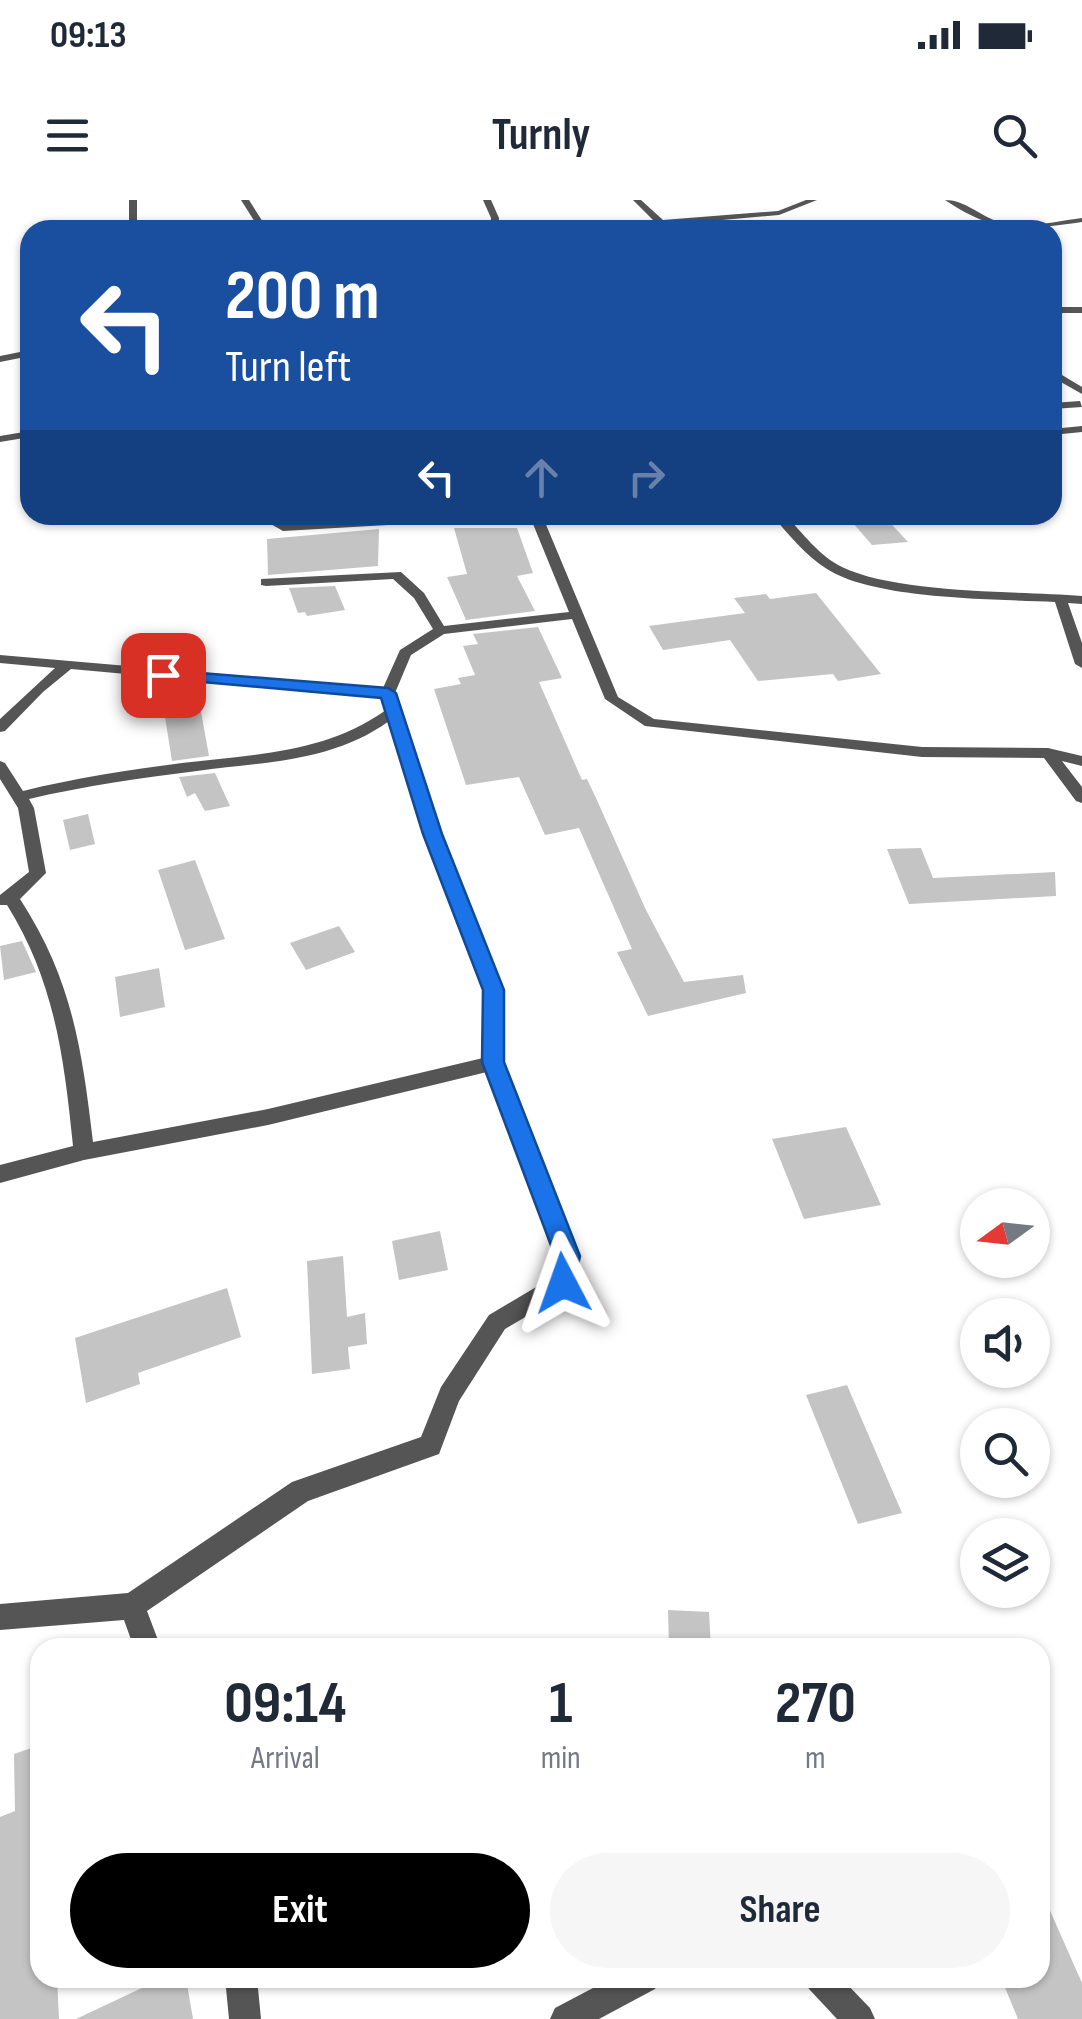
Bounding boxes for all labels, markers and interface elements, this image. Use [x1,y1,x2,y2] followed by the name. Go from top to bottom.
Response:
[50,13,127,58] text: 09:13
[40,108,95,163] icon: menu
[492,108,590,163] text: Turnly
[987,108,1042,163] icon: search
[225,255,380,339] text: 200 m
[60,260,190,390] icon: left
[225,340,351,395] text: Turn left
[409,450,464,505] icon: left
[514,450,569,505] icon: ahead
[619,450,674,505] icon: right
[121,633,206,718] pin
[136,648,191,703] icon: arrive
[960,1188,1050,1278] north arrow
[960,1188,1050,1608] map controls
[511,1231,615,1335] position arrow
[960,1298,1050,1388] button: sound
[960,1408,1050,1498] button: search
[960,1518,1050,1608] button: layers
[224,1668,346,1740] text: 09:14
[549,1668,572,1740] text: 1
[775,1668,856,1740] text: 270
[251,1739,320,1778] text: Arrival
[541,1739,581,1778] text: min
[805,1739,826,1778] text: m
[70,1853,530,1968] button: Exit
[550,1853,1010,1968] button: Share

